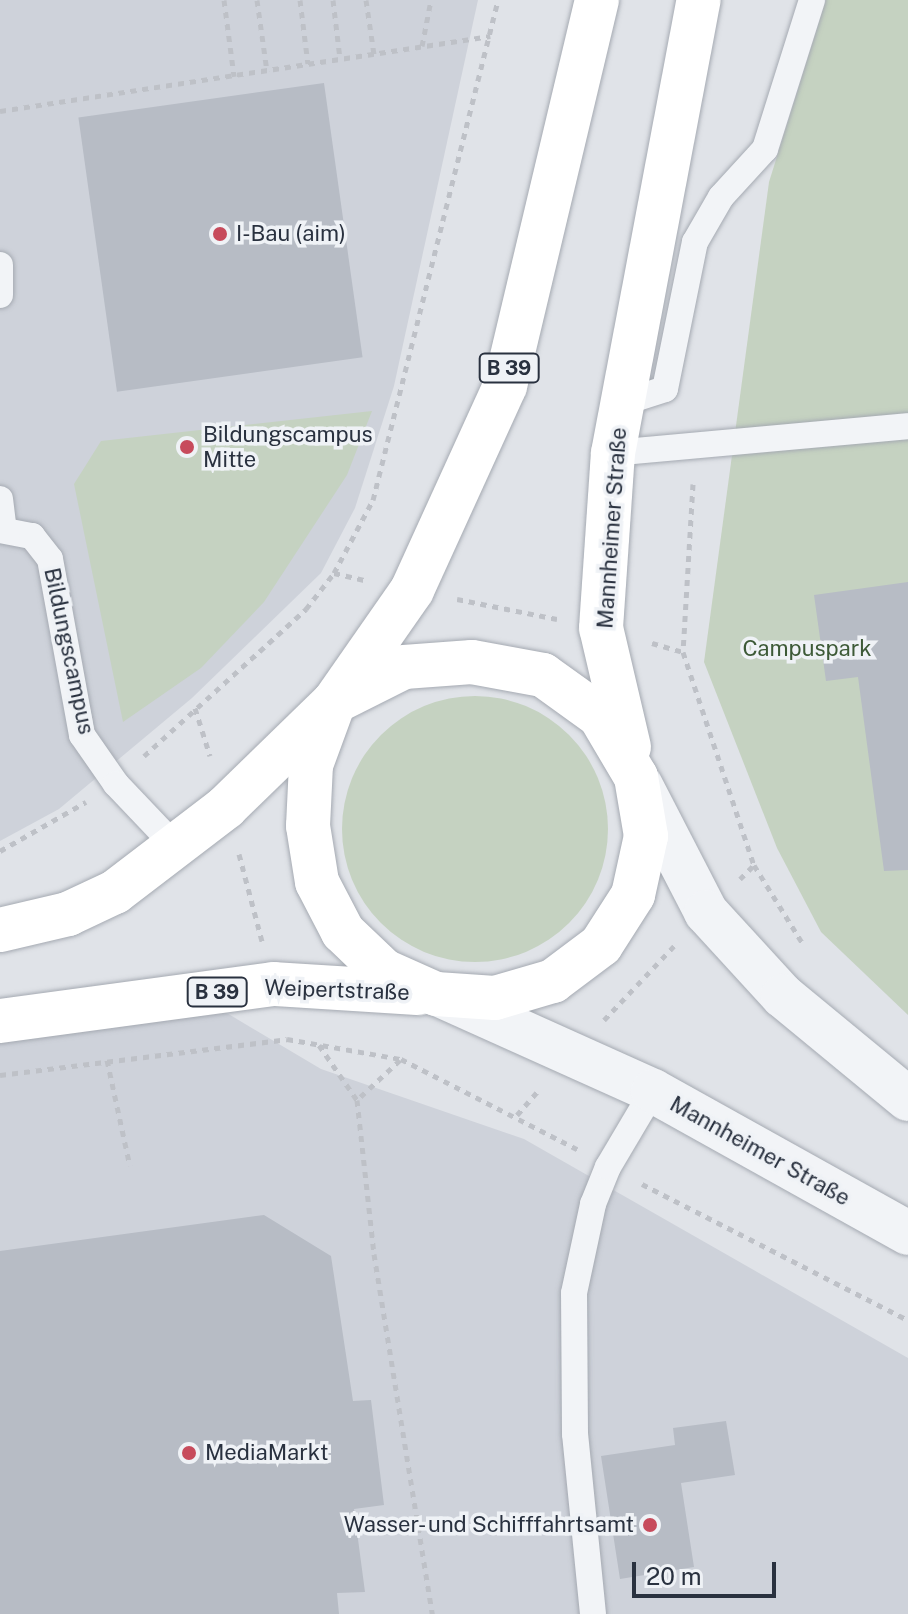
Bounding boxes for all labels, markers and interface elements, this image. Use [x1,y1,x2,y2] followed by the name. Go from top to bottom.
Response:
[236,221,346,247] place label: I-Bau (aim)
[211,225,229,243] marker: I-Bau (aim)
[477,352,541,384] road number: B 39
[203,421,373,472] place label: Bildungscampus Mitte
[592,426,632,630] street label: Mannheimer Straße
[178,438,196,456] marker: Bildungscampus Mitte
[38,565,100,737] street label: Bildungscampus
[742,636,872,662] park label: Campuspark
[264,974,410,1006] street label: Weipertstraße
[185,976,249,1008] road number: B 39
[665,1091,855,1211] street label: Mannheimer Straße
[205,1440,328,1466] place label: MediaMarkt
[180,1444,198,1462] marker: MediaMarkt
[340,1512,634,1538] place label: Wasser- und Schifffahrtsamt
[641,1516,659,1534] marker: Wasser- und Schifffahrtsamt
[636,1546,780,1596] scale bar
[646,1562,702,1590] text: 20 m

